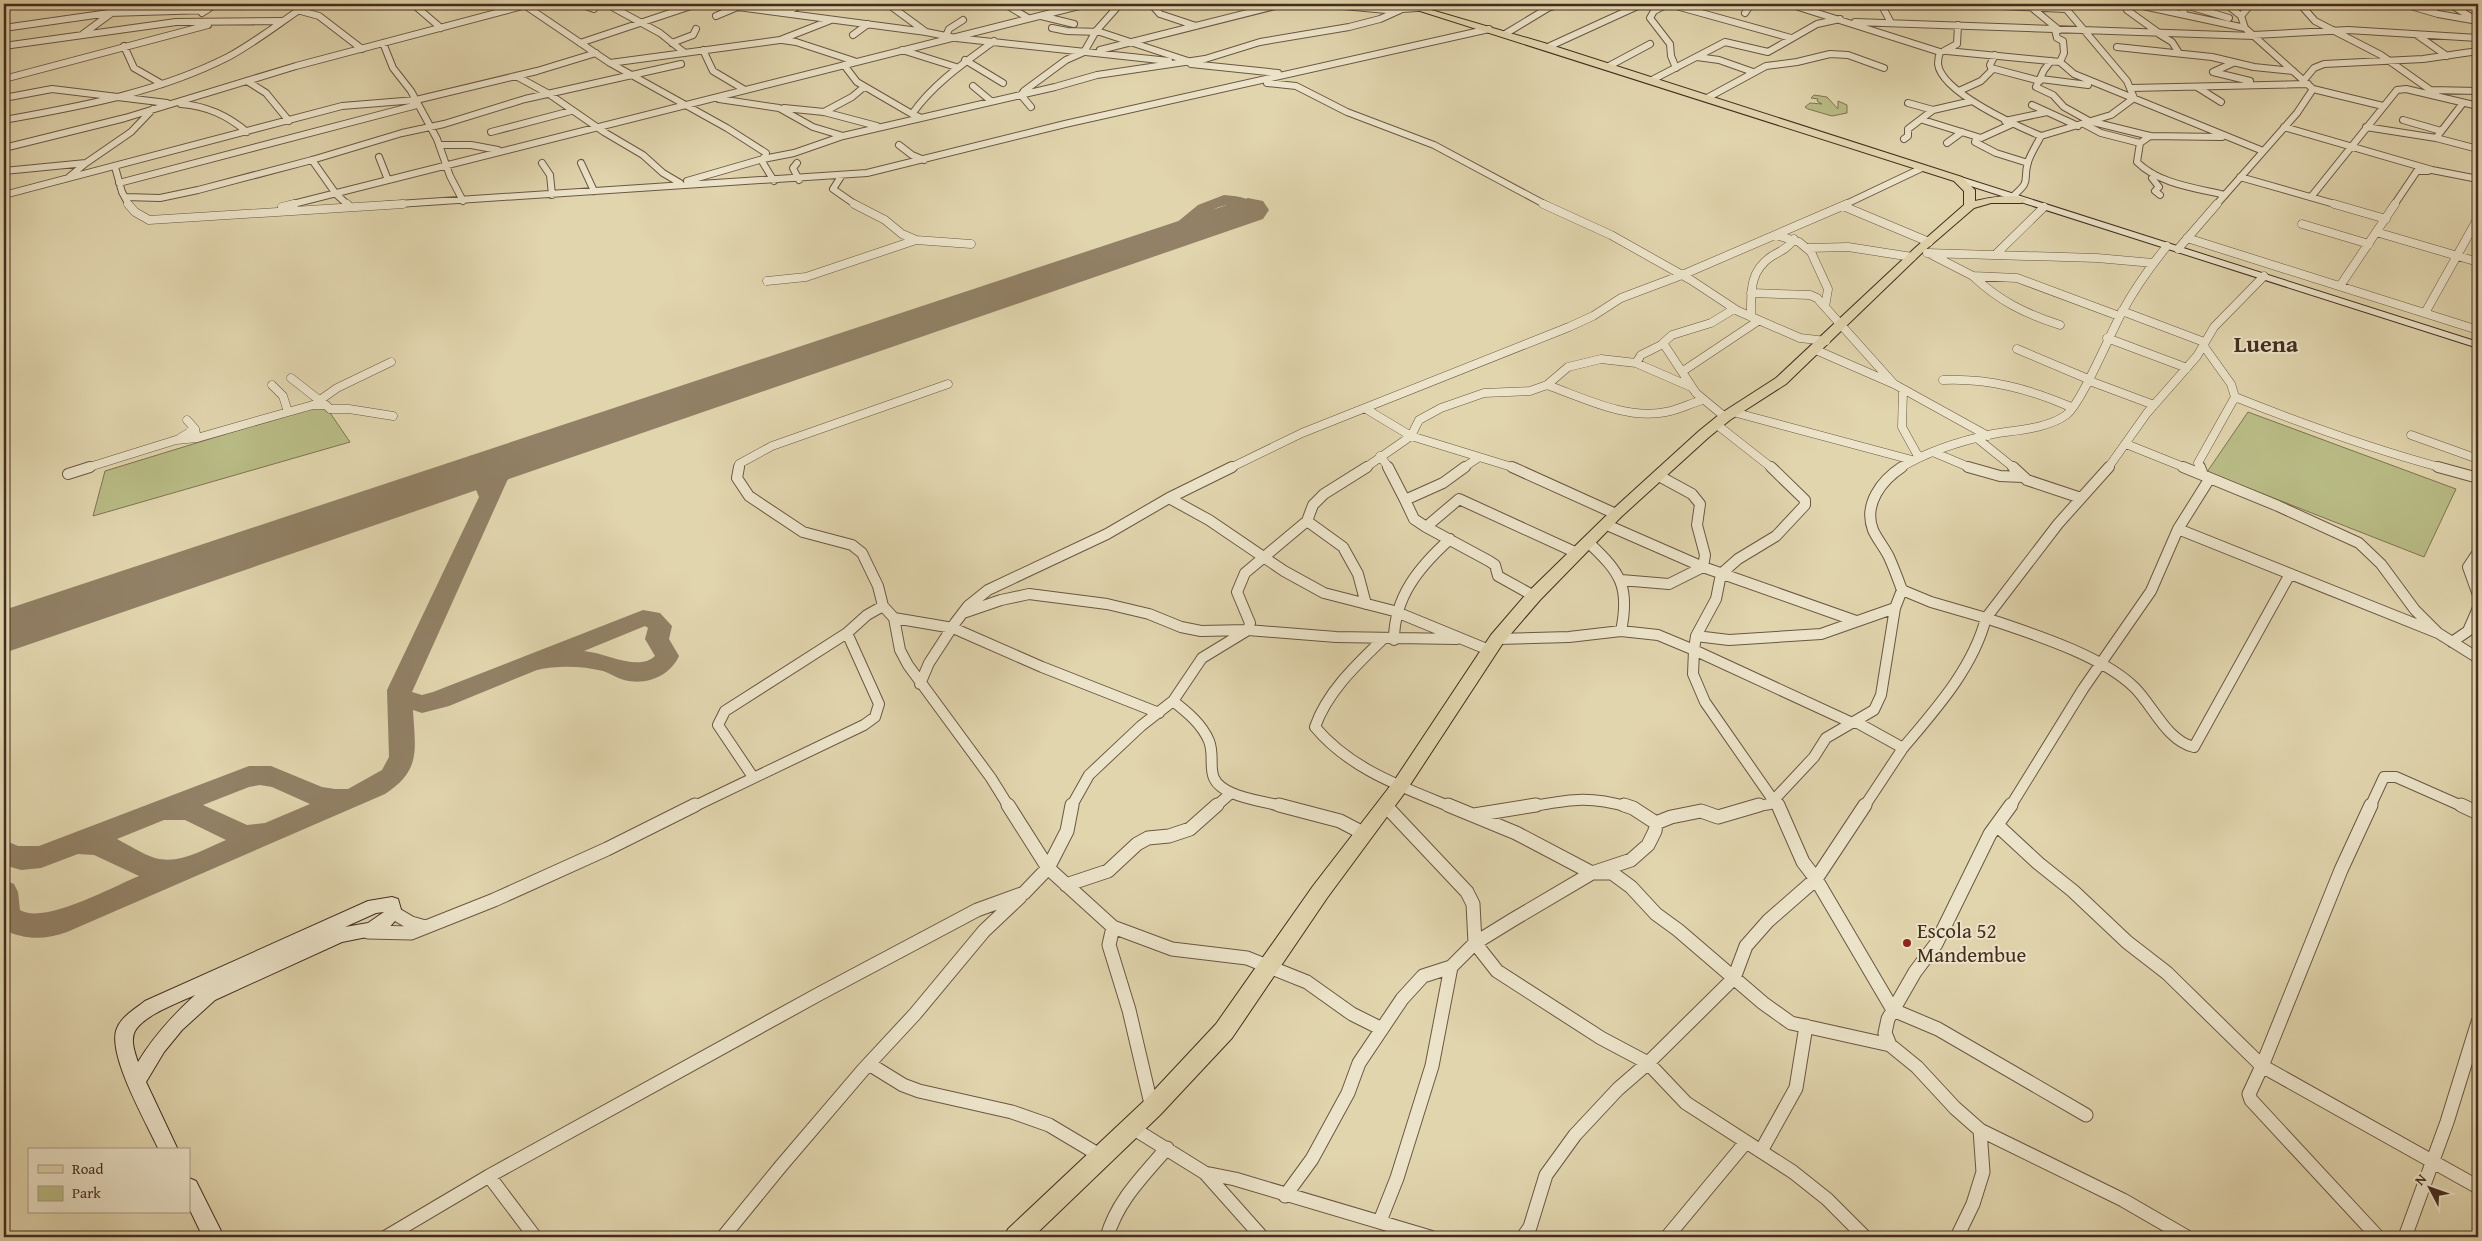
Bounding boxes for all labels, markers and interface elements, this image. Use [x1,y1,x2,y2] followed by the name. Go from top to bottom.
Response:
[2234,326,2299,361] district label: Luena
[1917,915,2026,970] place label: Escola 52 Mandembue
[1901,937,1913,949] marker: Escola 52 Mandembue
[28,1148,190,1214] legend
[72,1158,103,1179] text: Road
[2404,1164,2454,1214] north arrow
[2410,1169,2431,1190] text: N
[72,1182,101,1203] text: Park

